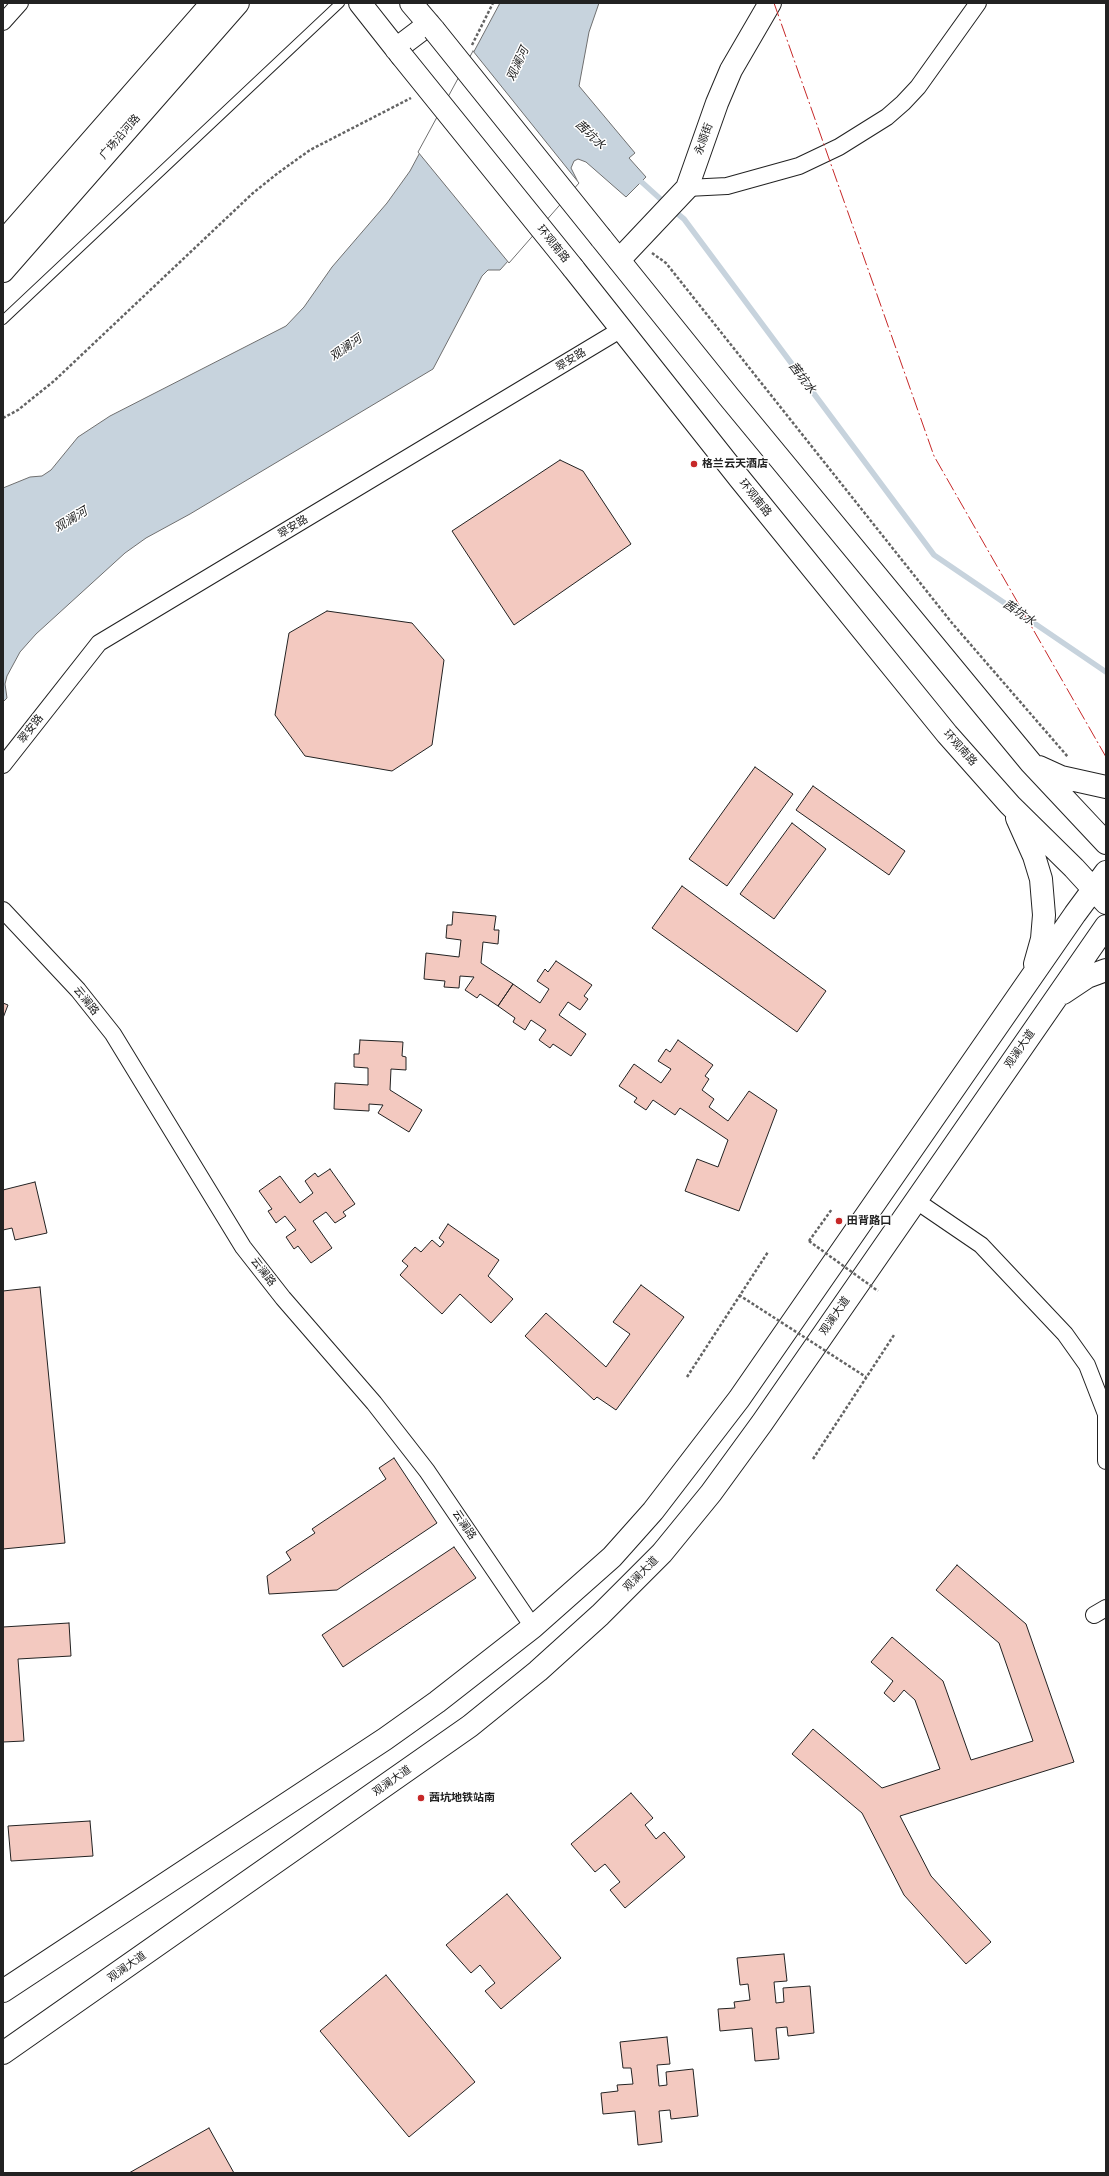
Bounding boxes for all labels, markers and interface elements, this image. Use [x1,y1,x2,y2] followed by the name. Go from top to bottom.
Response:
[504,45,532,83] water label: 观澜河
[97,112,143,162] street label: 广场沿河路
[572,117,608,153] water label: 茜坑水
[692,121,716,157] street label: 永顺街
[534,223,572,265] street label: 环观南路
[327,332,365,364] water label: 观澜河
[553,346,589,374] street label: 翠安路
[785,359,819,397] water label: 茜坑水
[702,457,768,471] place label: 格兰云天酒店
[689,459,699,469] marker: 格兰云天酒店
[736,477,774,519] street label: 环观南路
[52,505,90,535] water label: 观澜河
[275,513,311,541] street label: 翠安路
[1000,597,1038,629] water label: 茜坑水
[16,712,46,746] street label: 翠安路
[940,727,980,769] street label: 环观南路
[70,984,102,1018] street label: 云澜路
[1002,1027,1038,1071] street label: 观澜大道
[847,1214,891,1228] place label: 田背路口
[834,1216,844,1226] marker: 田背路口
[248,1255,278,1289] street label: 云澜路
[817,1294,853,1338] street label: 观澜大道
[449,1508,479,1542] street label: 云澜路
[621,1554,661,1594] street label: 观澜大道
[370,1763,414,1799] street label: 观澜大道
[429,1791,495,1805] place label: 茜坑地铁站南
[416,1793,426,1803] marker: 茜坑地铁站南
[105,1949,149,1985] street label: 观澜大道

